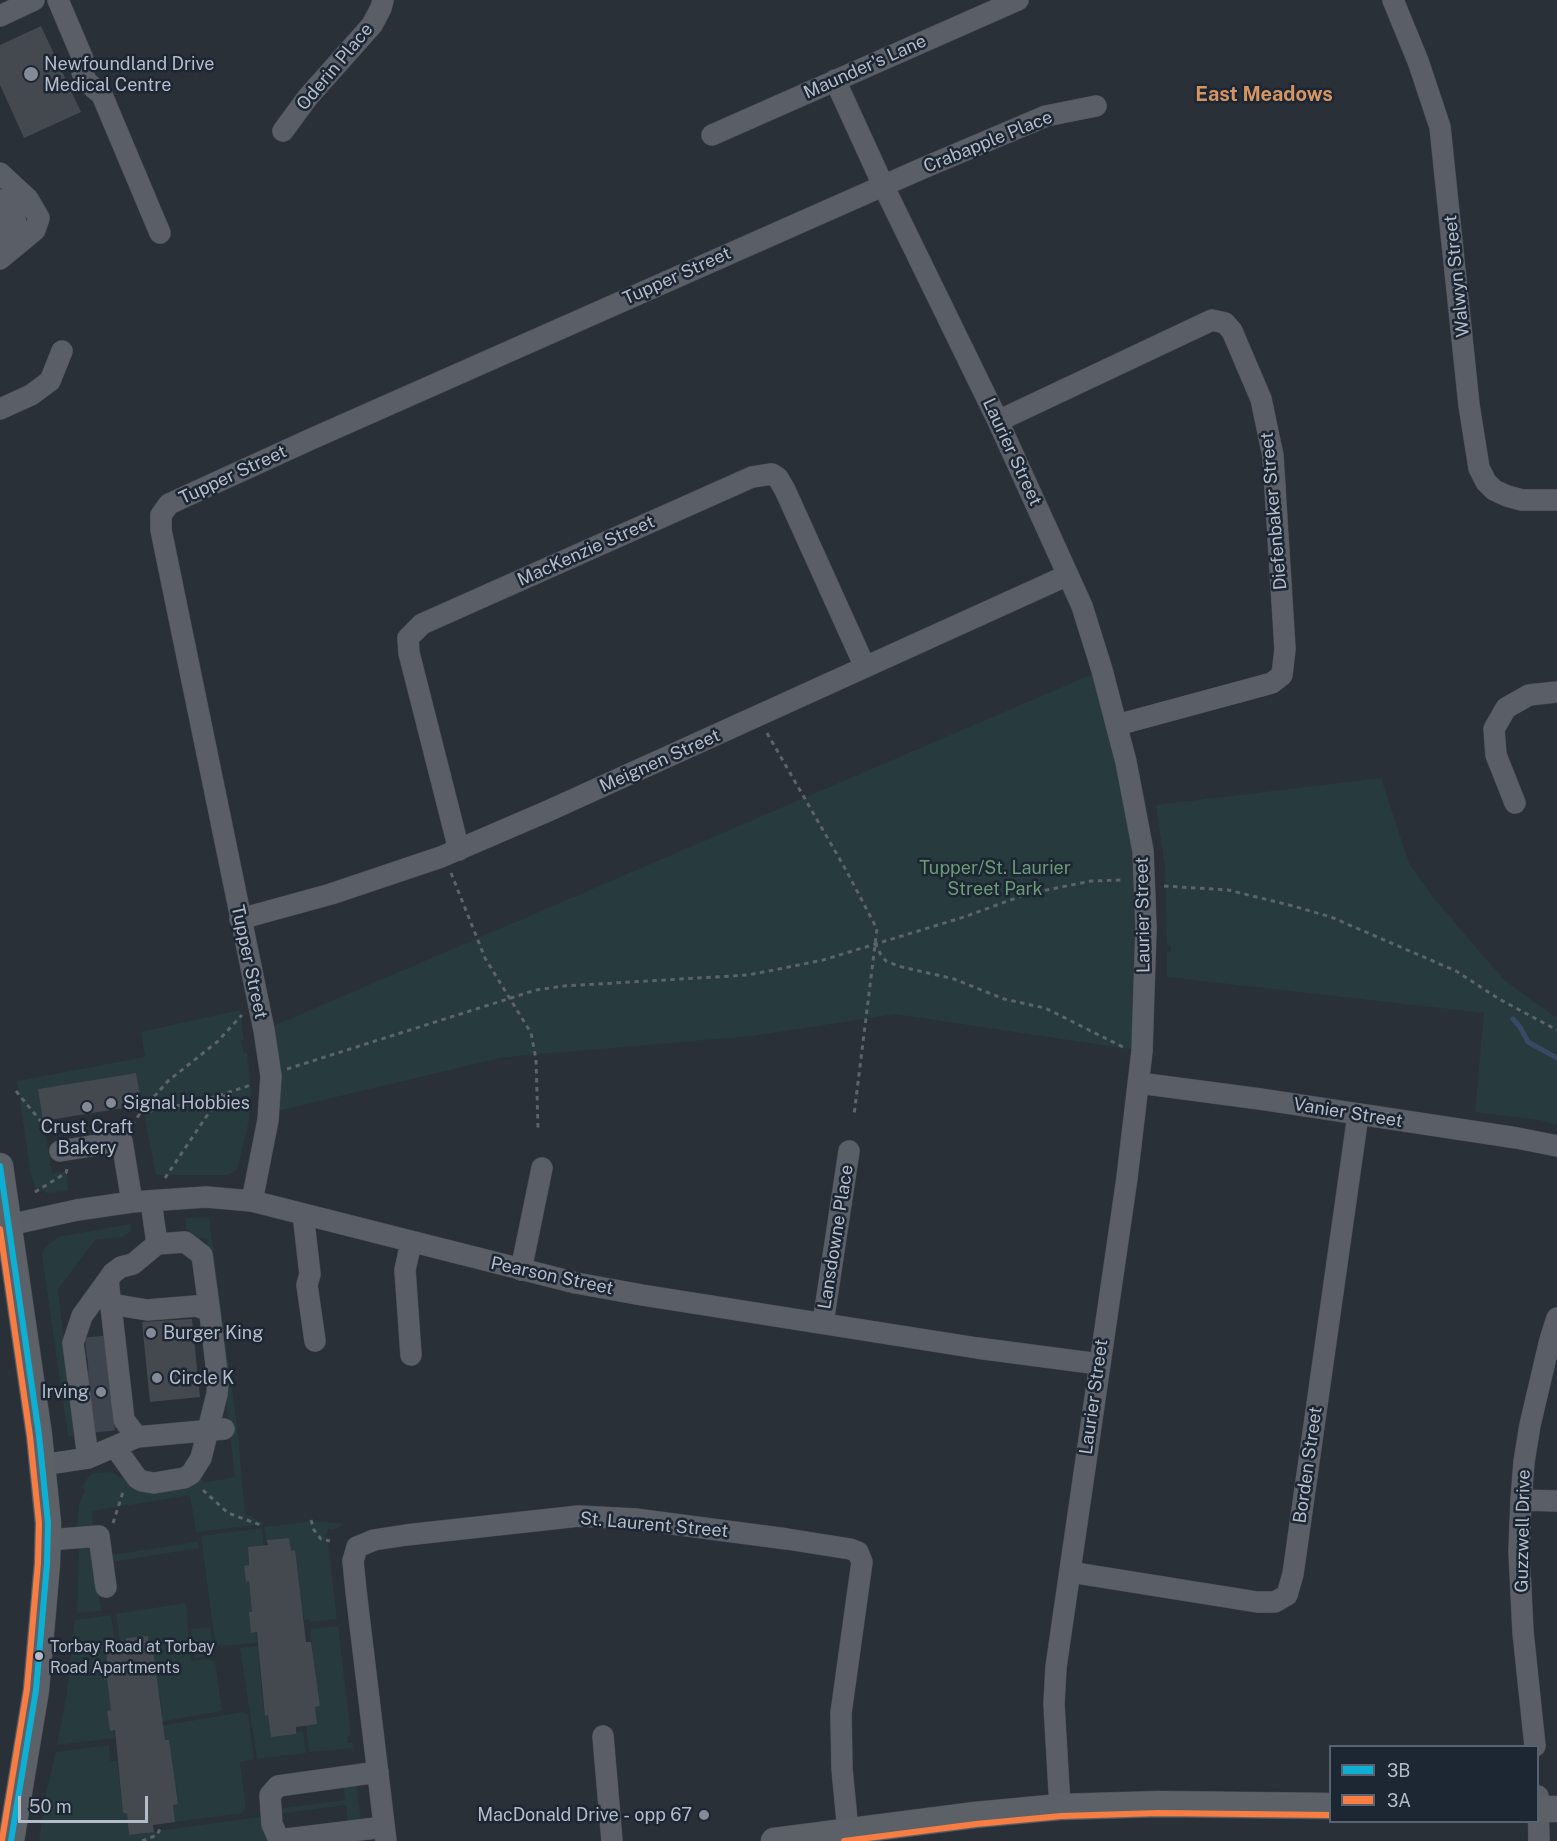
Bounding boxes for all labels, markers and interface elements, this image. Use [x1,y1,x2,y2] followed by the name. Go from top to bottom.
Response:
[292,19,378,115] street label: Oderin Place
[800,30,930,104] street label: Maunder's Lane
[44,53,215,96] place label: Newfoundland Drive Medical Centre
[22,65,40,83] marker: Newfoundland Drive Medical Centre
[1195,83,1333,107] district label: East Meadows
[920,106,1056,178] street label: Crabapple Place
[1440,214,1474,338] street label: Walwyn Street
[620,243,734,309] street label: Tupper Street
[978,395,1046,509] street label: Laurier Street
[1256,431,1292,591] street label: Diefenbaker Street
[176,441,290,509] street label: Tupper Street
[514,511,658,591] street label: MacKenzie Street
[596,725,724,797] street label: Meignen Street
[919,857,1071,900] park label: Tupper/St. Laurier Street Park
[1131,857,1155,973] street label: Laurier Street
[226,903,272,1021] street label: Tupper Street
[123,1092,250,1114] place label: Signal Hobbies
[1292,1094,1404,1132] street label: Vanier Street
[104,1096,118,1110] marker: Signal Hobbies
[80,1100,94,1114] marker: Crust Craft Bakery
[41,1116,133,1158] place label: Crust Craft Bakery
[814,1163,858,1311] street label: Lansdowne Place
[489,1252,615,1300] street label: Pearson Street
[163,1322,263,1344] place label: Burger King
[144,1326,158,1340] marker: Burger King
[1075,1338,1113,1456] street label: Laurier Street
[169,1367,234,1389] place label: Circle K
[150,1371,164,1385] marker: Circle K
[41,1381,89,1403] place label: Irving
[94,1385,108,1399] marker: Irving
[1289,1405,1327,1525] street label: Borden Street
[1511,1469,1535,1593] street label: Guzzwell Drive
[579,1508,729,1542] street label: St. Laurent Street
[50,1637,215,1675] place label: Torbay Road at Torbay Road Apartments
[33,1650,45,1662] marker: Torbay Road at Torbay Road Apartments
[1329,1745,1539,1823] legend
[1387,1760,1410,1781] text: 3B
[21,1784,152,1822] scale bar
[1387,1790,1411,1811] text: 3A
[29,1796,72,1817] text: 50 m
[477,1804,692,1826] place label: MacDonald Drive - opp 67
[697,1808,711,1822] marker: MacDonald Drive - opp 67

